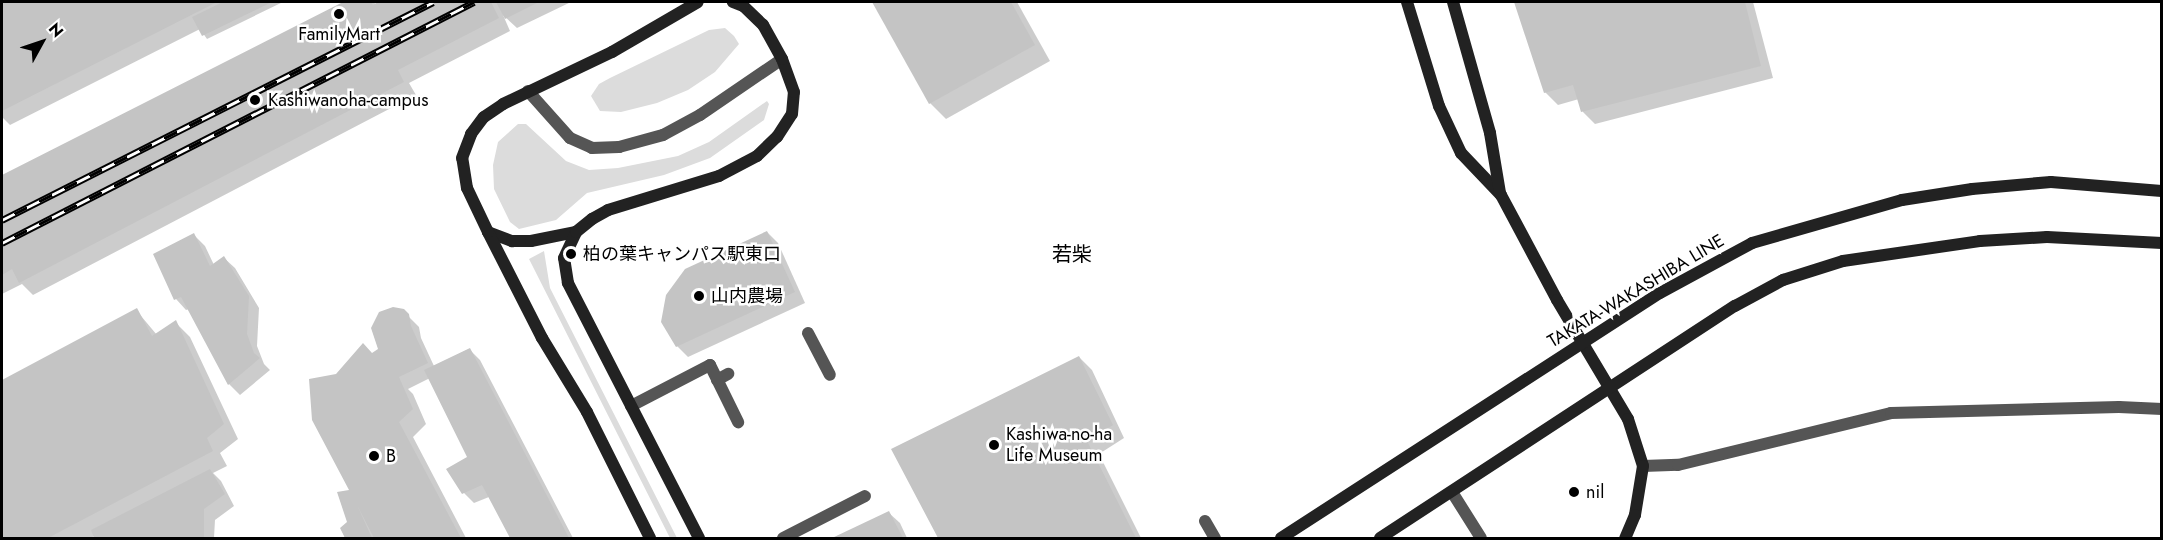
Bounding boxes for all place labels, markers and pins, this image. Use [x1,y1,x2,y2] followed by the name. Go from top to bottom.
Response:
[332,7,346,21] marker: FamilyMart
[298,23,380,45] place label: FamilyMart
[268,89,429,111] place label: Kashiwanoha-campus
[246,91,264,109] marker: Kashiwanoha-campus
[583,243,781,265] place label: 柏の葉キャンパス駅東口
[564,247,578,261] marker: 柏の葉キャンパス駅東口
[711,285,783,307] place label: 山内農場
[692,289,706,303] marker: 山内農場
[1006,424,1112,466] place label: Kashiwa-no-ha Life Museum
[987,438,1001,452] marker: Kashiwa-no-ha Life Museum
[386,445,396,467] place label: B
[367,449,381,463] marker: B
[1586,481,1604,503] place label: nil
[1567,485,1581,499] marker: nil

